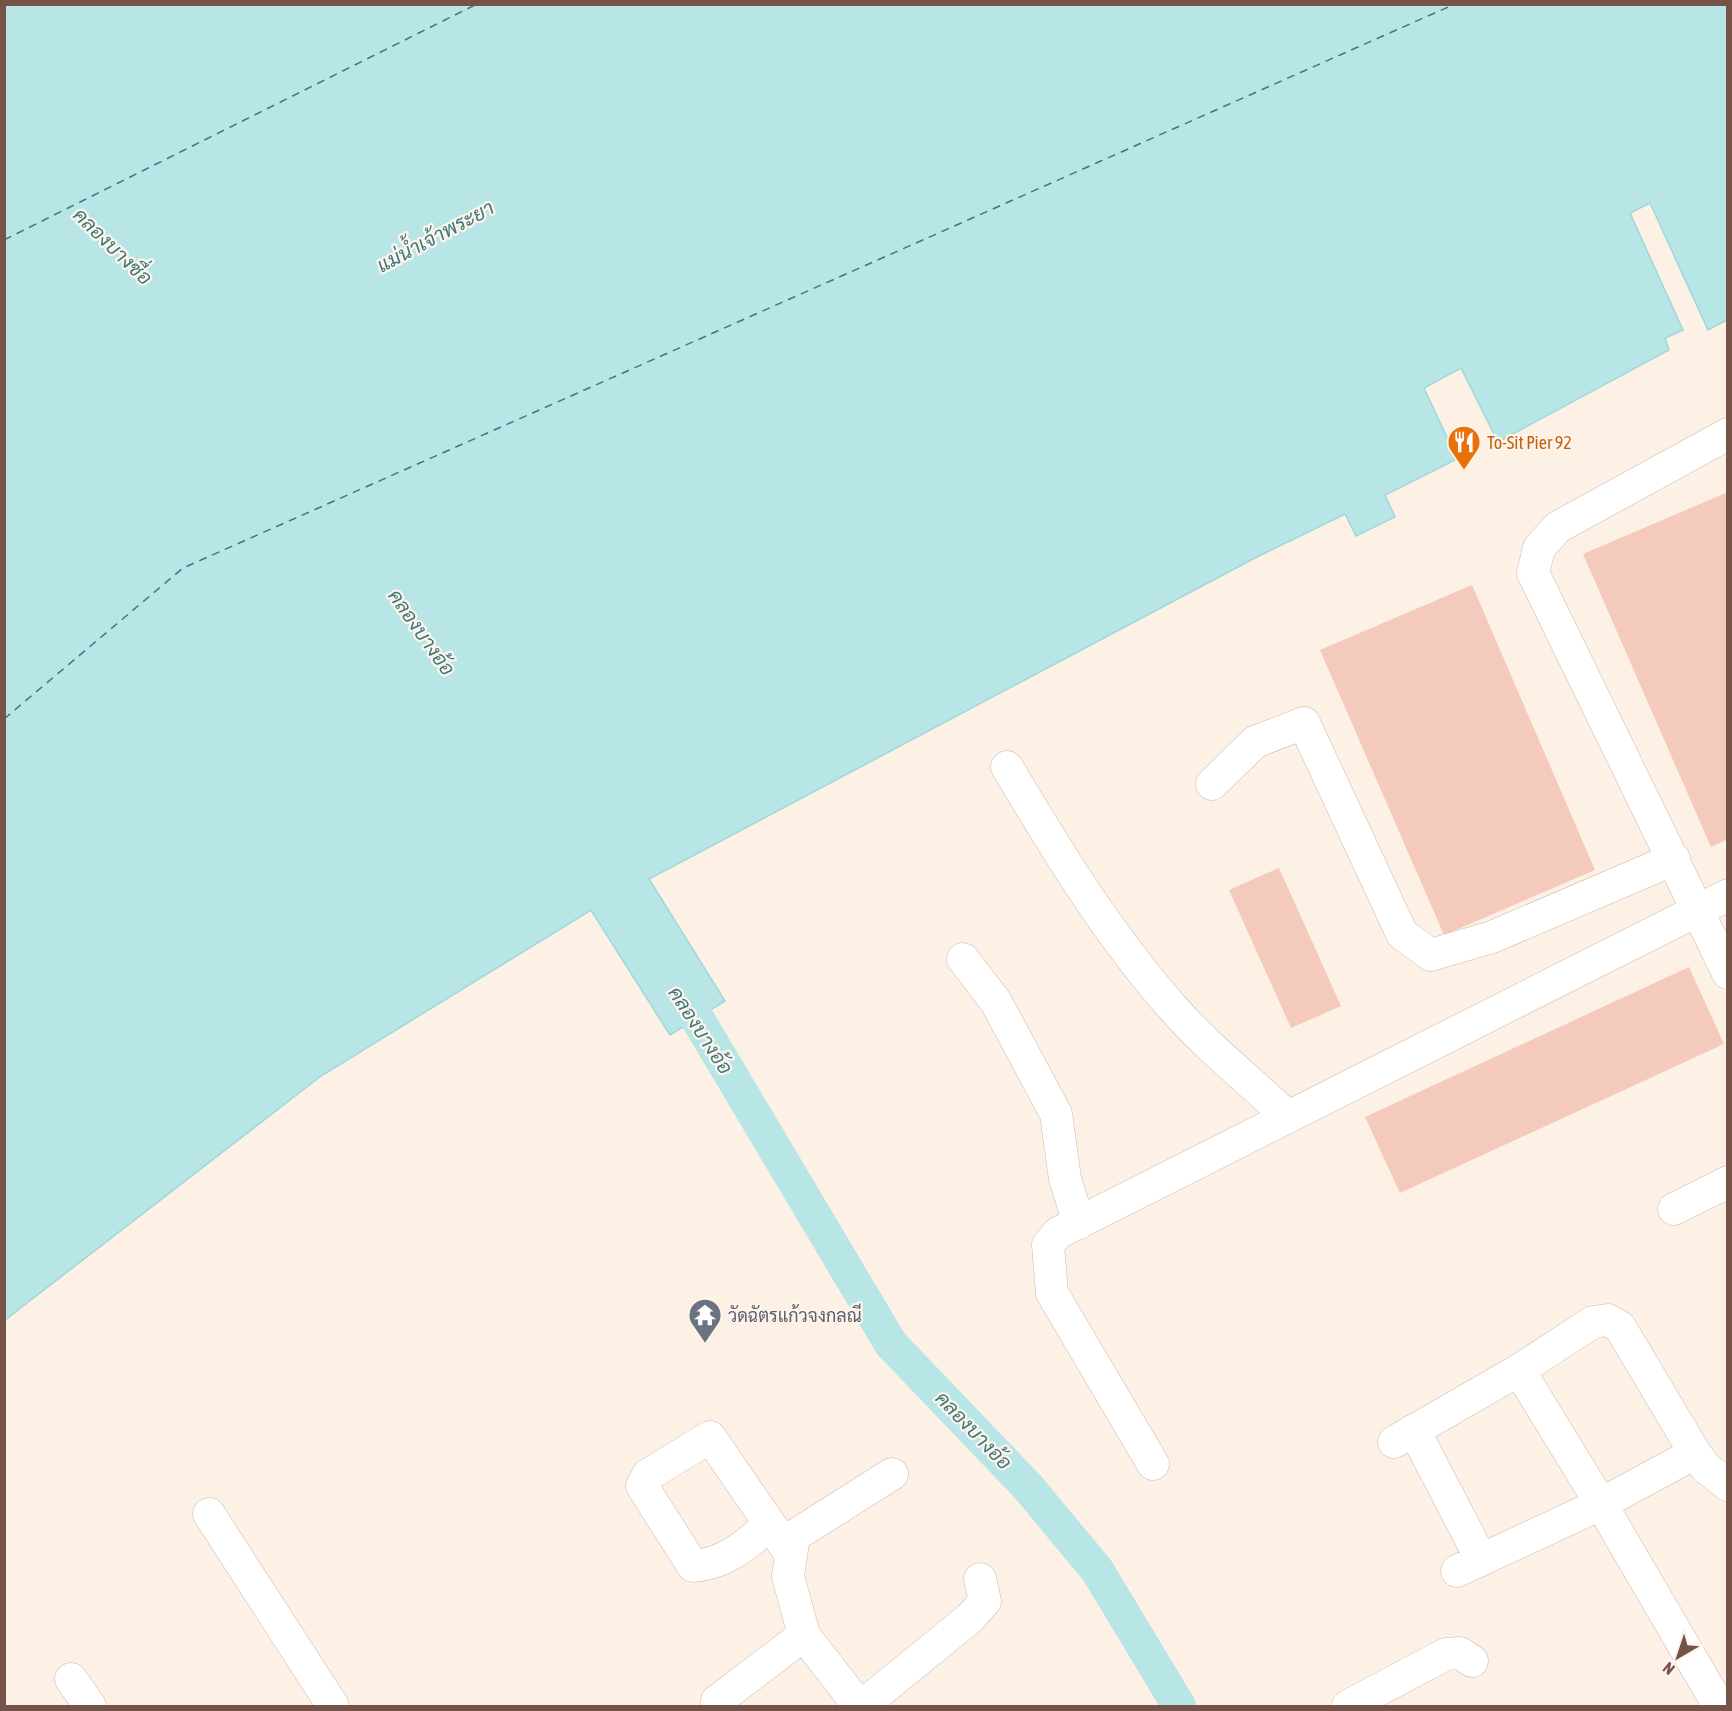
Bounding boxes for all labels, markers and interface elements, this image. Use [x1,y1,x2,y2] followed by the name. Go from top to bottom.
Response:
[370,190,497,276] water label: แม่น้ำเจ้าพระยา
[69,199,161,289] water label: คลองบางซื่อ
[1446,424,1482,471] restaurant icon: To-Sit Pier 92
[1487,432,1572,453] place label: To-Sit Pier 92
[384,584,461,679] water label: คลองบางอ้อ
[664,981,739,1078] water label: คลองบางอ้อ
[687,1297,723,1344] temple icon: วัดฉัตรแก้วจงกลณี
[728,1303,862,1326] place label: วัดฉัตรแก้วจงกลณี
[931,1385,1018,1474] water label: คลองบางอ้อ
[1648,1627,1708,1687] north arrow
[1659,1659,1678,1679] text: N

